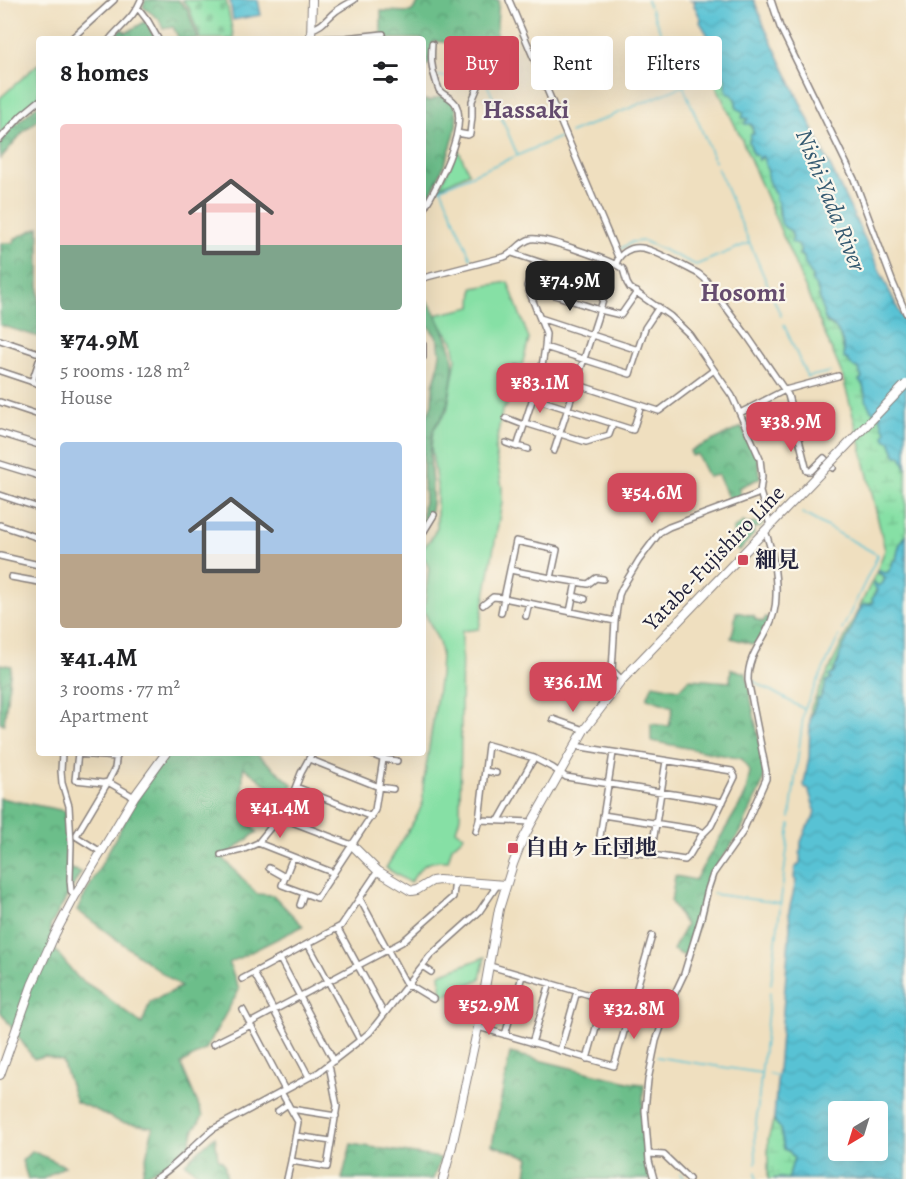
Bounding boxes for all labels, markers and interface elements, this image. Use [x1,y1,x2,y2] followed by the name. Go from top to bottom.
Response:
[444,36,519,90] chip: Buy
[531,36,613,90] chip: Rent
[625,36,722,90] chip: Filters
[60,55,149,90] text: 8 homes
[369,56,402,89] icon: filters
[483,92,569,127] district label: Hassaki
[788,124,874,276] water label: Nishi-Yada River
[177,163,285,271] icon: home
[521,261,619,312] pin: ¥74.9M
[540,267,601,294] text: ¥74.9M
[700,275,786,310] district label: Hosomi
[60,322,139,357] text: ¥74.9M
[60,357,190,384] text: 5 rooms · 128 m²
[491,363,589,414] pin: ¥83.1M
[510,369,570,396] text: ¥83.1M
[60,384,112,411] text: House
[742,402,840,453] pin: ¥38.9M
[760,408,822,435] text: ¥38.9M
[603,473,701,524] pin: ¥54.6M
[621,479,683,506] text: ¥54.6M
[636,479,791,638] street label: Yatabe-Fujishiro Line
[177,481,285,589] icon: home
[755,545,799,575] place label: 細見
[736,553,750,567] marker: 細見
[60,640,138,675] text: ¥41.4M
[524,662,622,713] pin: ¥36.1M
[544,668,602,695] text: ¥36.1M
[60,675,180,702] text: 3 rooms · 77 m²
[60,702,149,729] text: Apartment
[231,788,329,839] pin: ¥41.4M
[250,794,310,821] text: ¥41.4M
[525,833,657,863] place label: 自由ヶ丘団地
[506,841,520,855] marker: 自由ヶ丘団地
[440,985,538,1036] pin: ¥52.9M
[585,989,683,1040] pin: ¥32.8M
[458,991,520,1018] text: ¥52.9M
[603,995,665,1022] text: ¥32.8M
[828,1101,888,1161] north arrow
[828,1101,888,1161] map controls

